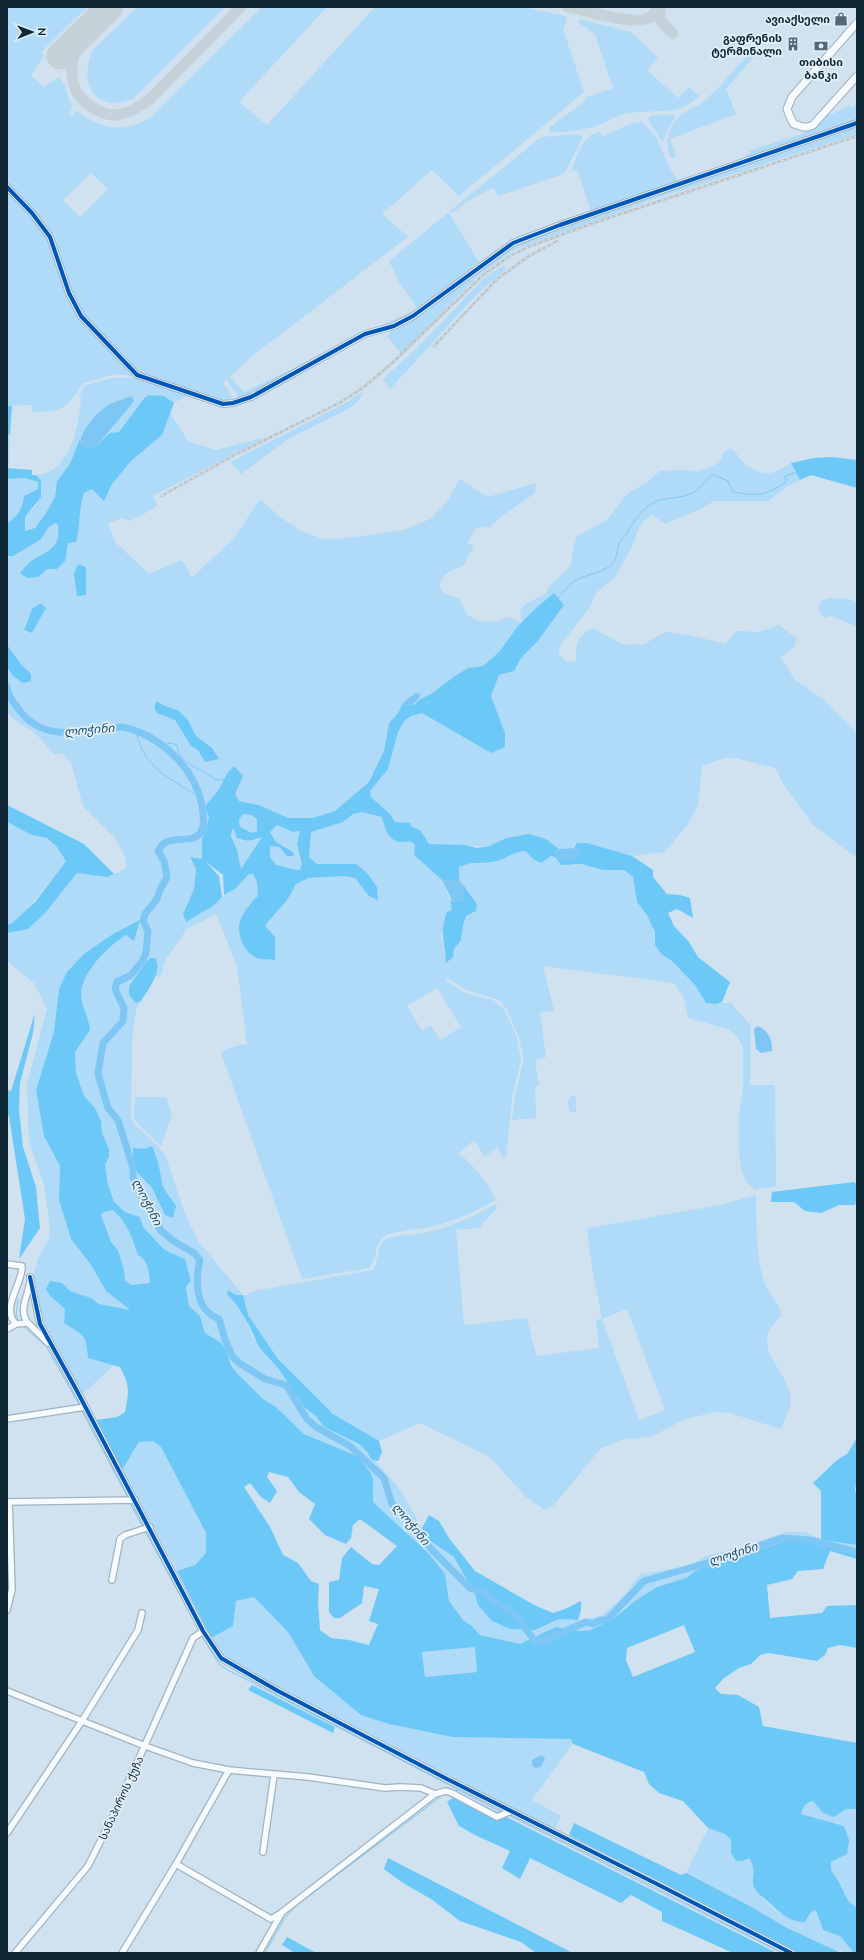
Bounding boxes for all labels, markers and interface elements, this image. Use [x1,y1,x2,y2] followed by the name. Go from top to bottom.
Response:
[833,11,849,27] shop icon: ავიაქსელი
[12,12,52,52] north arrow
[765,12,830,27] place label: ავიაქსელი
[34,28,49,36] text: N
[711,31,782,59] place label: გაფრენის ტერმინალი
[785,36,801,52] building icon: გაფრენის ტერმინალი
[813,38,829,54] bank icon: თიბისი ბანკი
[799,55,843,83] place label: თიბისი ბანკი
[63,720,116,740] water label: ლოჭინი
[128,1176,166,1229] water label: ლოჭინი
[389,1499,434,1549] water label: ლოჭინი
[706,1538,761,1569] water label: ლოჭინი
[95,1754,147,1843] street label: სანაპიროს ქუჩა

